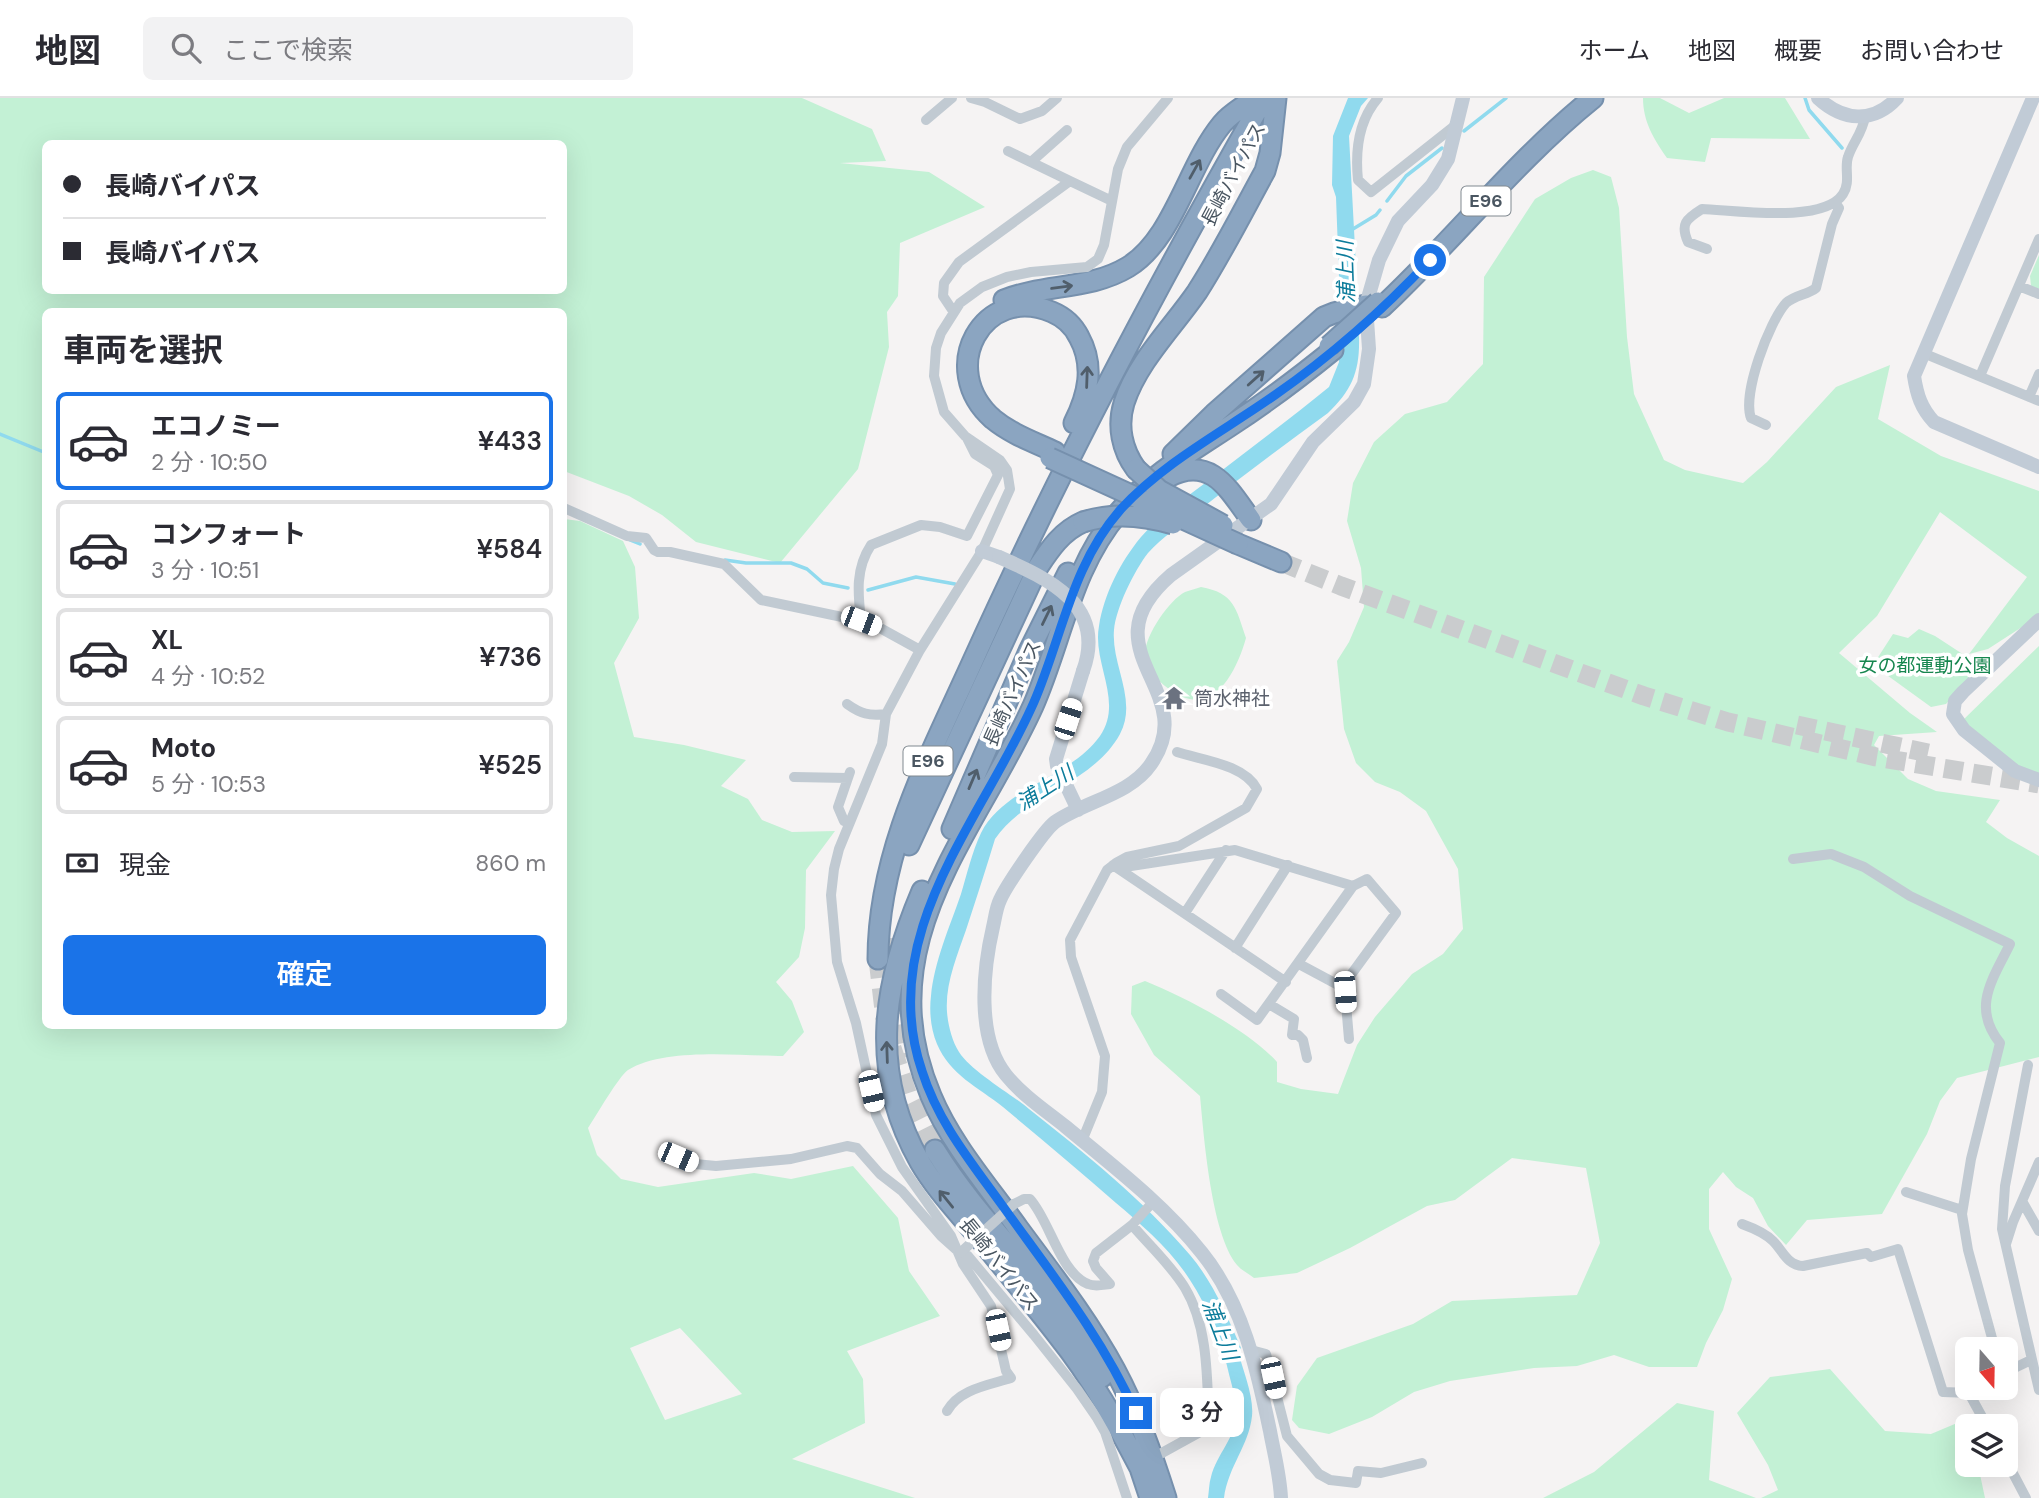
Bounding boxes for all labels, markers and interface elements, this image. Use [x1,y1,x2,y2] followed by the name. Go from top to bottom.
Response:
[143,17,633,80] search box
[35,29,101,72] text: 地図
[167,29,205,67] icon: search
[223,33,353,67] text: ここで検索
[1579,35,1650,66] text: ホーム
[1688,35,1736,66] text: 地図
[1774,35,1822,66] text: 概要
[1860,35,2004,66] text: お問い合わせ
[1196,118,1271,230] street label: 長崎バイパス
[1188,160,1202,180] one-way arrow
[105,169,260,203] text: 長崎バイパス
[1462,186,1510,216] road number: E96
[105,236,260,270] text: 長崎バイパス
[1331,238,1361,304] water label: 浦上川
[1414,244,1446,276] route start
[1050,280,1073,293] one-way arrow
[63,329,223,371] text: 車両を選択
[1081,366,1094,389] one-way arrow
[1247,369,1264,386] one-way arrow
[151,409,281,443] text: エコノミー
[67,410,130,473] icon: car
[478,424,542,458] text: ¥433
[151,447,267,477] text: 2 分 · 10:50
[151,517,306,551] text: コンフォート
[67,518,130,581] icon: car
[477,532,542,566] text: ¥584
[151,555,259,585] text: 3 分 · 10:51
[838,604,885,638] car
[1041,605,1055,626] one-way arrow
[151,623,183,657] text: XL
[67,626,130,689] icon: car
[978,636,1047,750] street label: 長崎バイパス
[479,640,542,674] text: ¥736
[1858,653,1992,678] park label: 女の都運動公園
[151,661,265,691] text: 4 分 · 10:52
[1160,684,1188,712] temple icon: 筒水神社
[1194,686,1270,711] place label: 筒水神社
[1052,696,1085,742] car
[151,731,216,765] text: Moto
[67,734,130,797] icon: car
[904,746,953,776] road number: E96
[479,748,542,782] text: ¥525
[1011,758,1081,817] water label: 浦上川
[151,769,266,799] text: 5 分 · 10:53
[968,769,981,790] one-way arrow
[63,844,101,882] icon: cash
[119,848,171,882] text: 現金
[475,848,546,878] text: 860 m
[63,935,546,1015] button: 確定
[1334,970,1357,1014] car
[880,1041,893,1064] one-way arrow
[857,1068,886,1114] car
[655,1139,702,1175] car
[939,1190,954,1208] one-way arrow
[954,1212,1045,1316] street label: 長崎バイパス
[1196,1296,1245,1366] water label: 浦上川
[984,1307,1013,1353] car
[1955,1337,2018,1400] north arrow
[1955,1337,2018,1477] map controls
[1259,1355,1288,1401] car
[1160,1388,1244,1438] callout: 3 分
[1120,1397,1152,1429] route end
[1181,1397,1223,1427] text: 3 分
[1955,1414,2018,1477] button: layers

